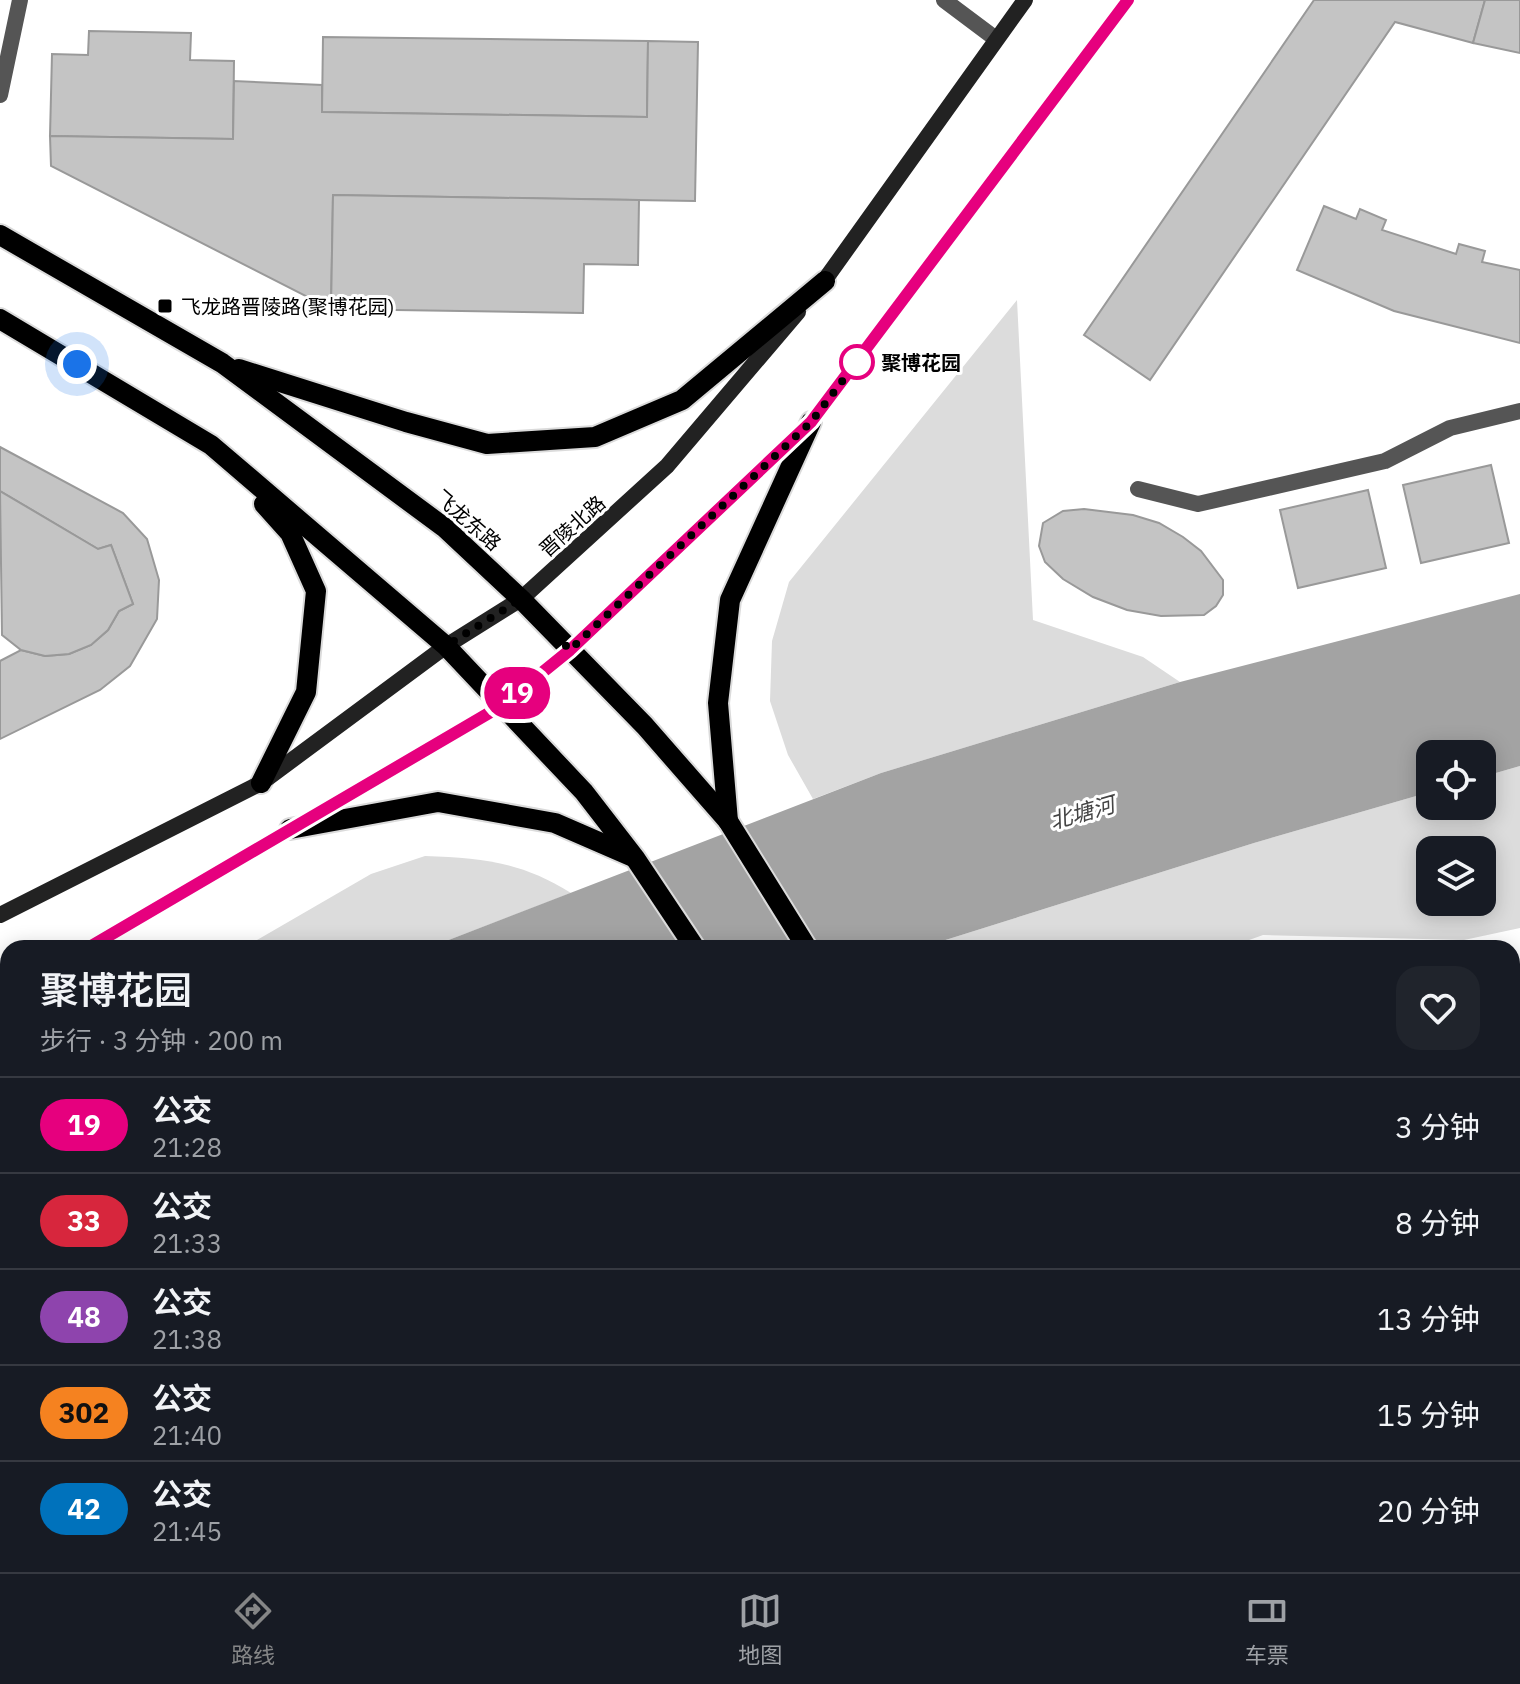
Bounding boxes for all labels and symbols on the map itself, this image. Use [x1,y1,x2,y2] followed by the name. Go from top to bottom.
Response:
[181,293,394,320] place label: 飞龙路晋陵路(聚博花园)
[156,297,174,315] marker: 飞龙路晋陵路(聚博花园)
[57,344,97,384] your location
[840,345,874,379] marker: 聚博花园
[881,349,961,376] place label: 聚博花园
[429,484,507,556] street label: 飞龙东路
[533,489,611,563] street label: 晋陵北路
[481,667,553,719] line badge: 19
[1046,788,1122,835] water label: 北塘河

